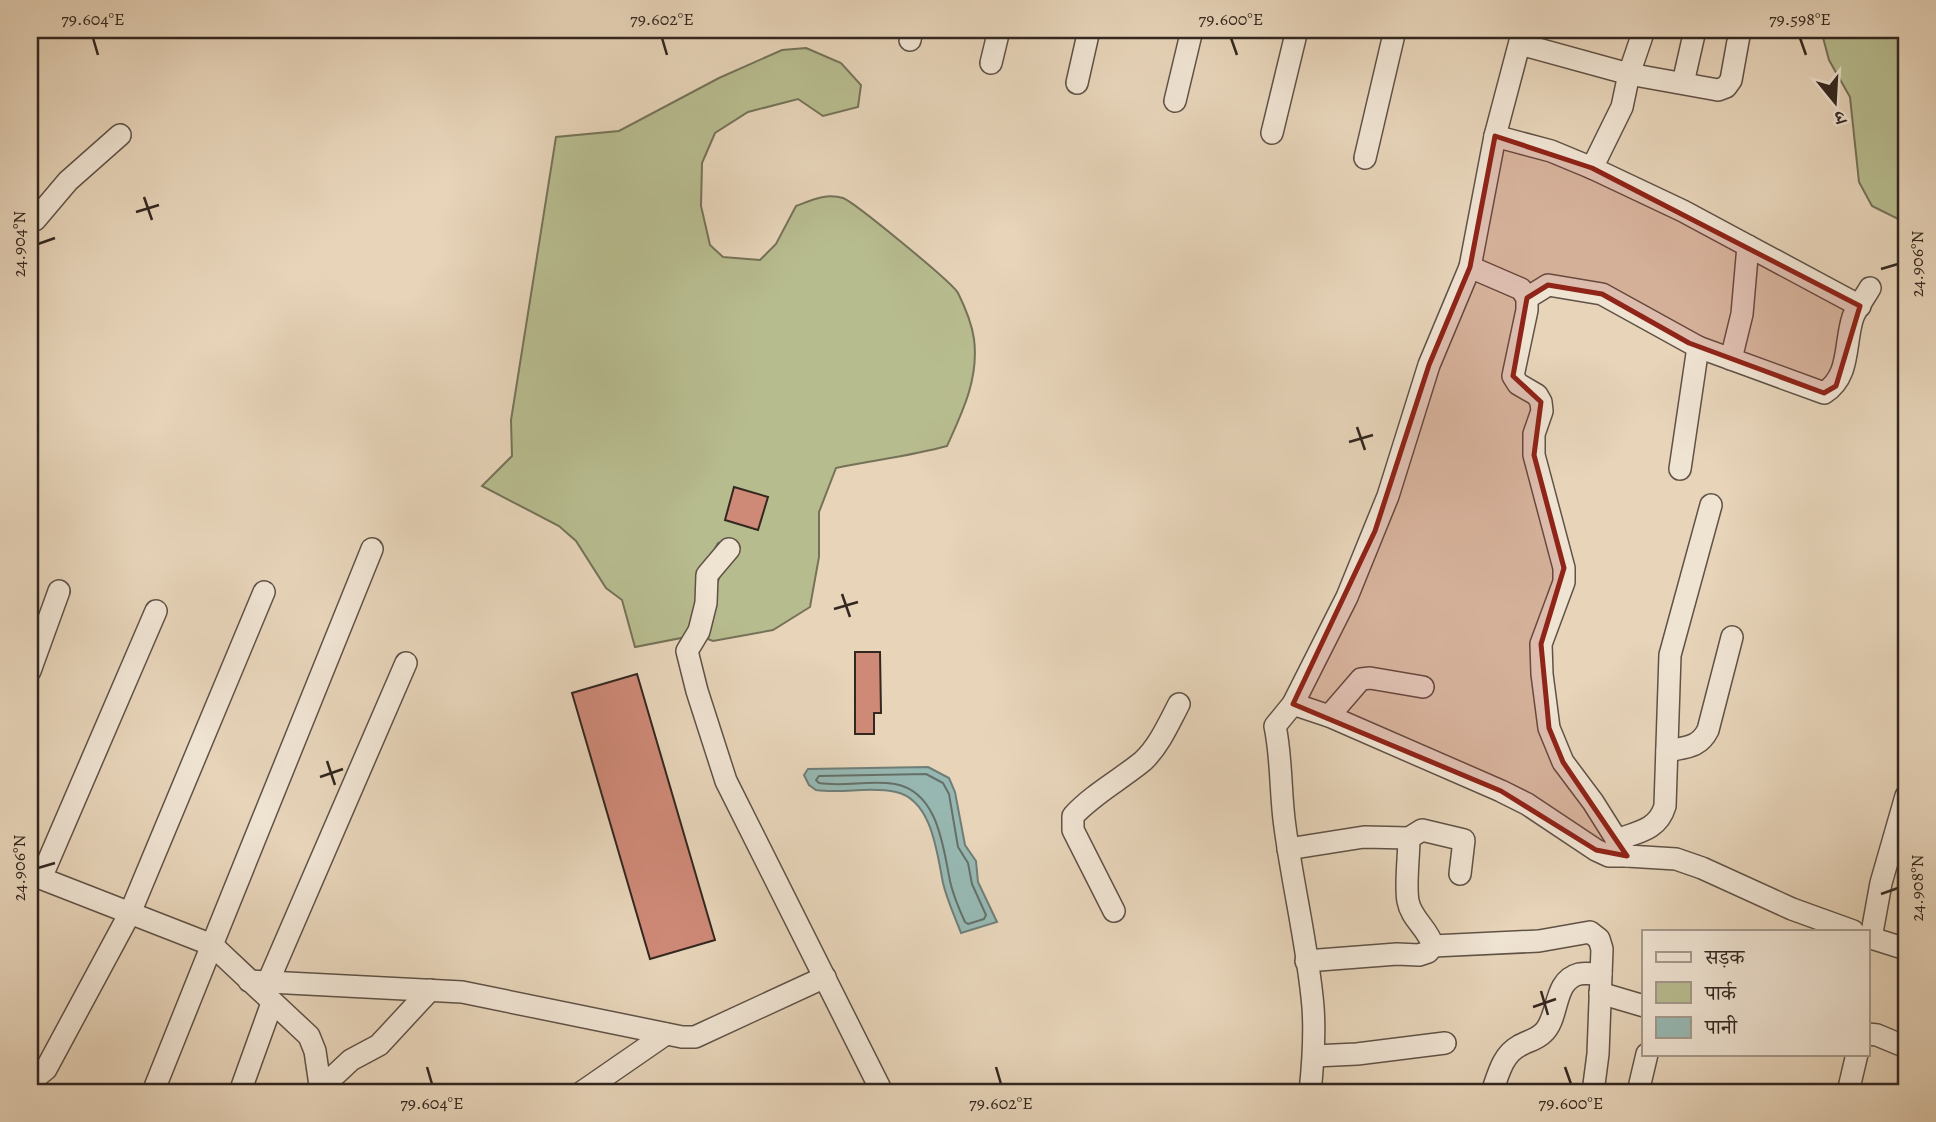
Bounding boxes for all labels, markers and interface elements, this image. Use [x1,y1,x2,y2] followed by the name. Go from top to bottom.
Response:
[61,7,125,31] text: 79.604°E
[630,7,694,31] text: 79.602°E
[1199,7,1263,31] text: 79.600°E
[1769,7,1831,31] text: 79.598°E
[1800,66,1870,136] north arrow
[1830,103,1850,131] text: उ
[7,211,31,277] text: 24.904°N
[1905,231,1929,297] text: 24.906°N
[7,835,31,901] text: 24.906°N
[1905,854,1929,922] text: 24.908°N
[1642,930,1870,1056] legend
[1704,943,1745,971] text: सड़क
[1704,979,1737,1007] text: पार्क
[1704,1013,1738,1041] text: पानी
[400,1091,464,1115] text: 79.604°E
[969,1091,1033,1115] text: 79.602°E
[1539,1091,1603,1115] text: 79.600°E

